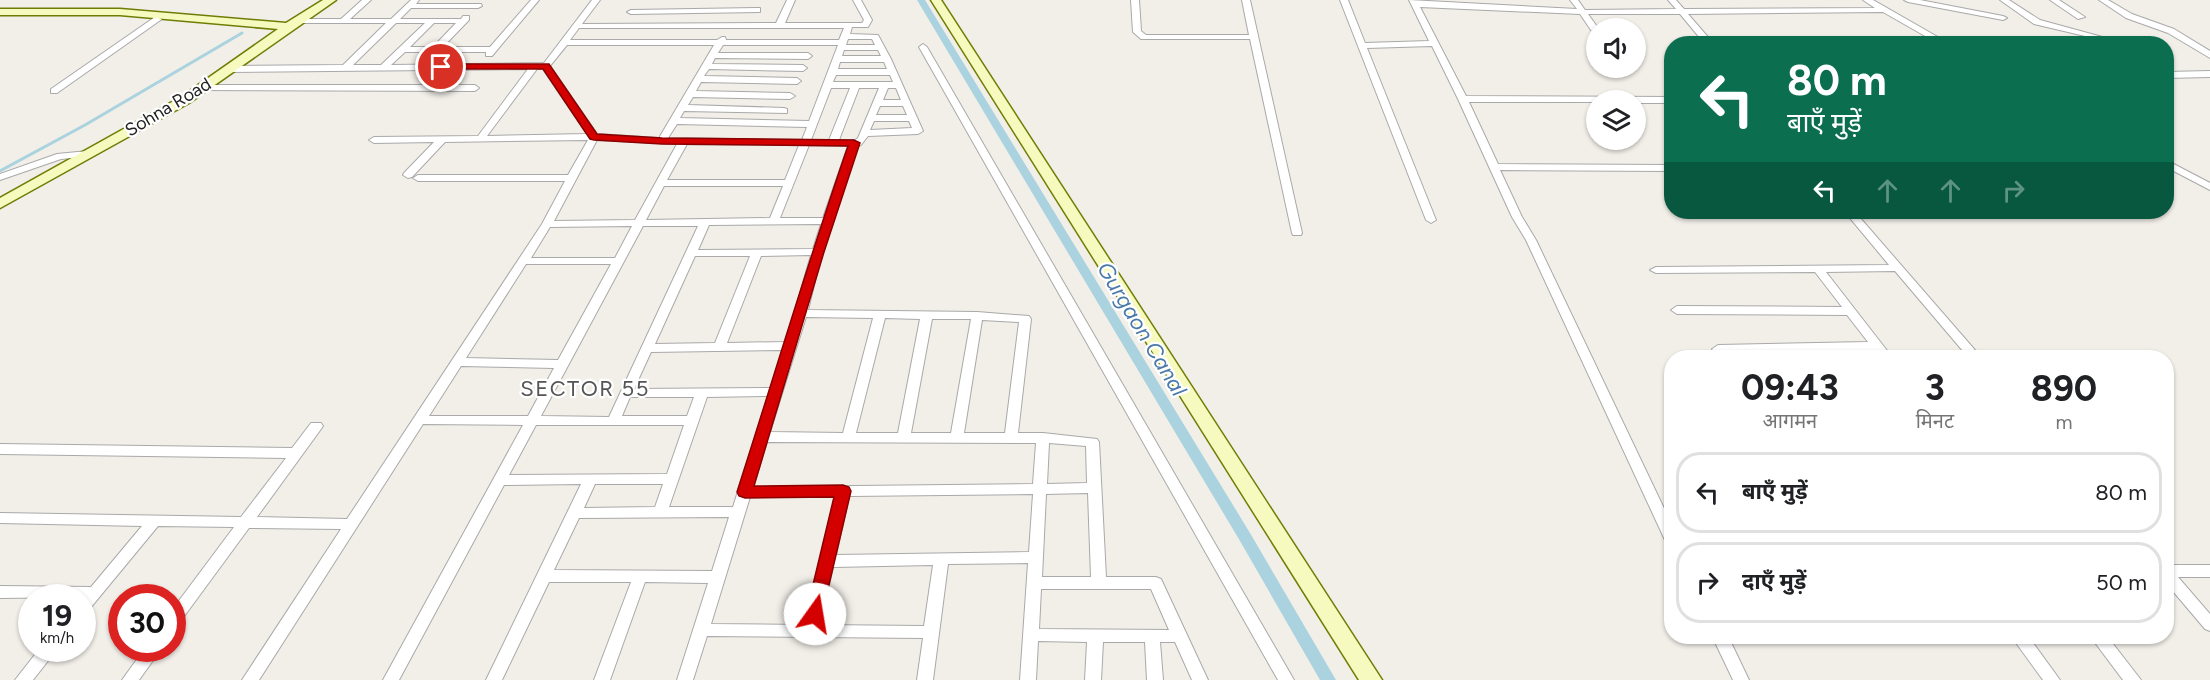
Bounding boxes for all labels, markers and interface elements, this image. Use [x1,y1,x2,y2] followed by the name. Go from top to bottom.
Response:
[1586,18,1646,150] map controls
[1586,18,1646,78] button: sound
[415,41,466,92] pin
[424,50,457,83] icon: arrive
[1787,55,1887,106] text: 80 m
[1688,60,1766,138] icon: left
[121,73,215,141] street label: Sohna Road
[1586,90,1646,150] button: layers
[1787,106,1862,139] text: बाएँ मुड़ें
[1808,174,1841,207] icon: left
[1871,174,1904,207] icon: ahead
[1934,174,1967,207] icon: ahead
[1997,174,2030,207] icon: right
[1091,257,1193,401] water label: Gurgaon Canal
[1741,366,1839,409] text: 09:43
[1925,366,1945,409] text: 3
[2031,367,2097,410] text: 890
[520,375,650,402] district label: SECTOR 55
[1762,409,1817,433] text: आगमन
[1916,409,1954,433] text: मिनट
[2055,410,2073,434] text: m
[1691,476,1724,509] icon: left
[1742,478,1808,505] text: बाएँ मुड़ें
[2095,479,2147,506] text: 80 m
[1691,566,1724,599] icon: right
[1742,568,1806,595] text: दाएँ मुड़ें
[2096,569,2147,596] text: 50 m
[783,582,847,646] position arrow
[108,584,186,662] speed limit sign: 30
[42,597,72,634] text: 19
[40,629,74,647] text: km/h

